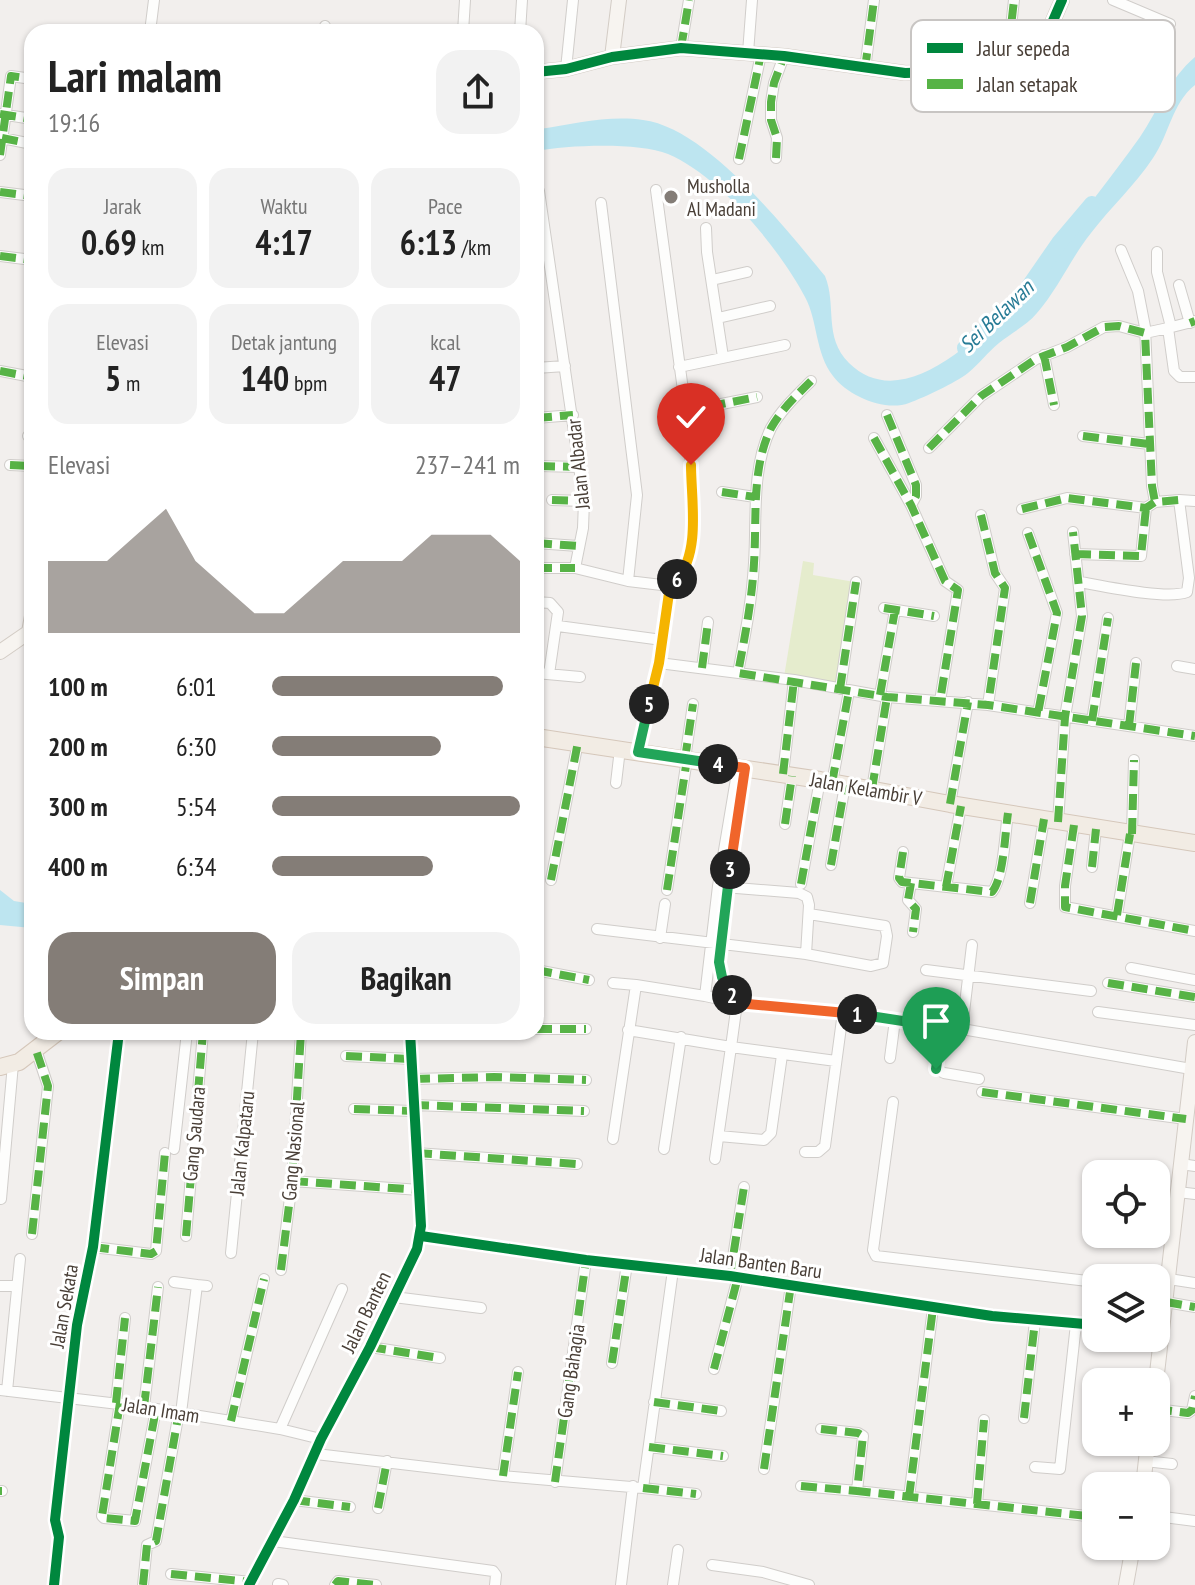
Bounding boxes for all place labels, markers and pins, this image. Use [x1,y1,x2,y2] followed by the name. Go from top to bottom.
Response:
[687,173,756,222] place label: Musholla Al Madani
[662,188,680,206] marker: Musholla Al Madani
[657,383,725,465] pin
[657,559,697,599] pin: 6
[629,684,669,724] pin: 5
[698,744,738,784] pin: 4
[710,849,750,889] pin: 3
[712,975,752,1015] pin: 2
[902,987,970,1069] pin
[837,994,877,1034] pin: 1

